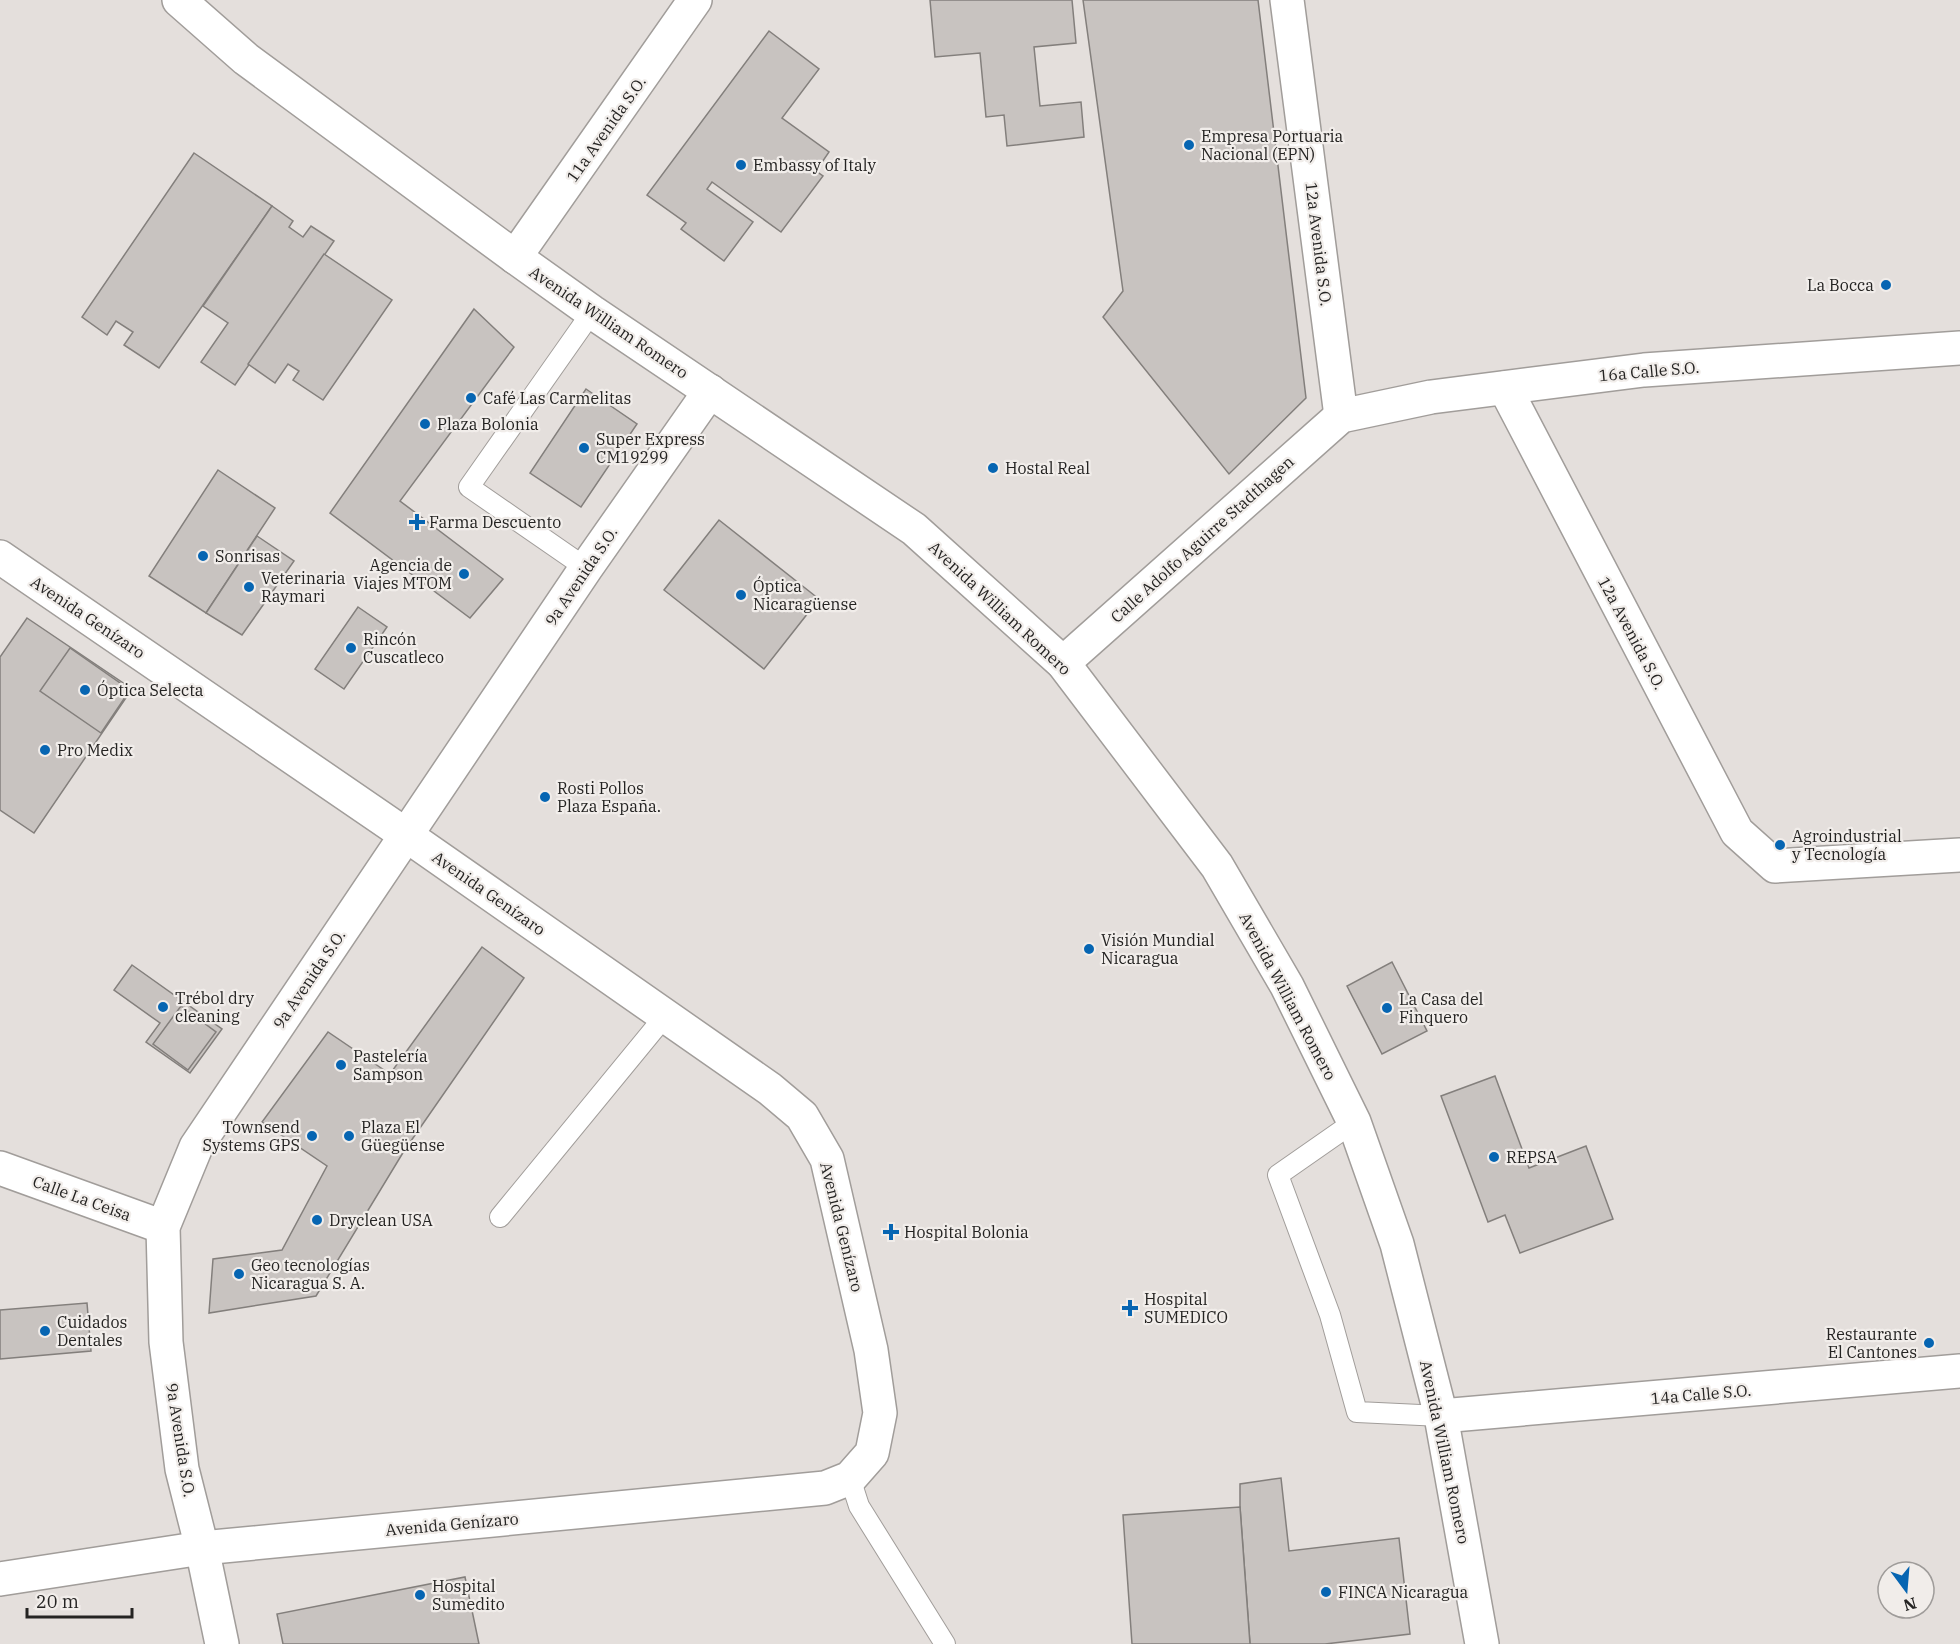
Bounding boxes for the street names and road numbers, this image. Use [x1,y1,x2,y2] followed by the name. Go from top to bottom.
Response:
[562,72,650,186] street label: 11a Avenida S.O.
[1301,181,1337,307] street label: 12a Avenida S.O.
[526,261,692,383] street label: Avenida William Romero
[1598,357,1700,385] street label: 16a Calle S.O.
[1106,451,1298,627] street label: Calle Adolfo Aguirre Stadthagen
[540,523,622,629] street label: 9a Avenida S.O.
[925,537,1075,679] street label: Avenida William Romero
[27,571,149,663] street label: Avenida Genízaro
[1594,573,1670,693] street label: 12a Avenida S.O.
[429,847,549,939] street label: Avenida Genízaro
[1235,909,1341,1083] street label: Avenida William Romero
[268,926,350,1032] street label: 9a Avenida S.O.
[816,1160,868,1294] street label: Avenida Genízaro
[30,1171,134,1225] street label: Calle La Ceisa
[1416,1358,1474,1546] street label: Avenida William Romero
[1650,1380,1752,1408] street label: 14a Calle S.O.
[162,1381,200,1499] street label: 9a Avenida S.O.
[385,1508,519,1540] street label: Avenida Genízaro

